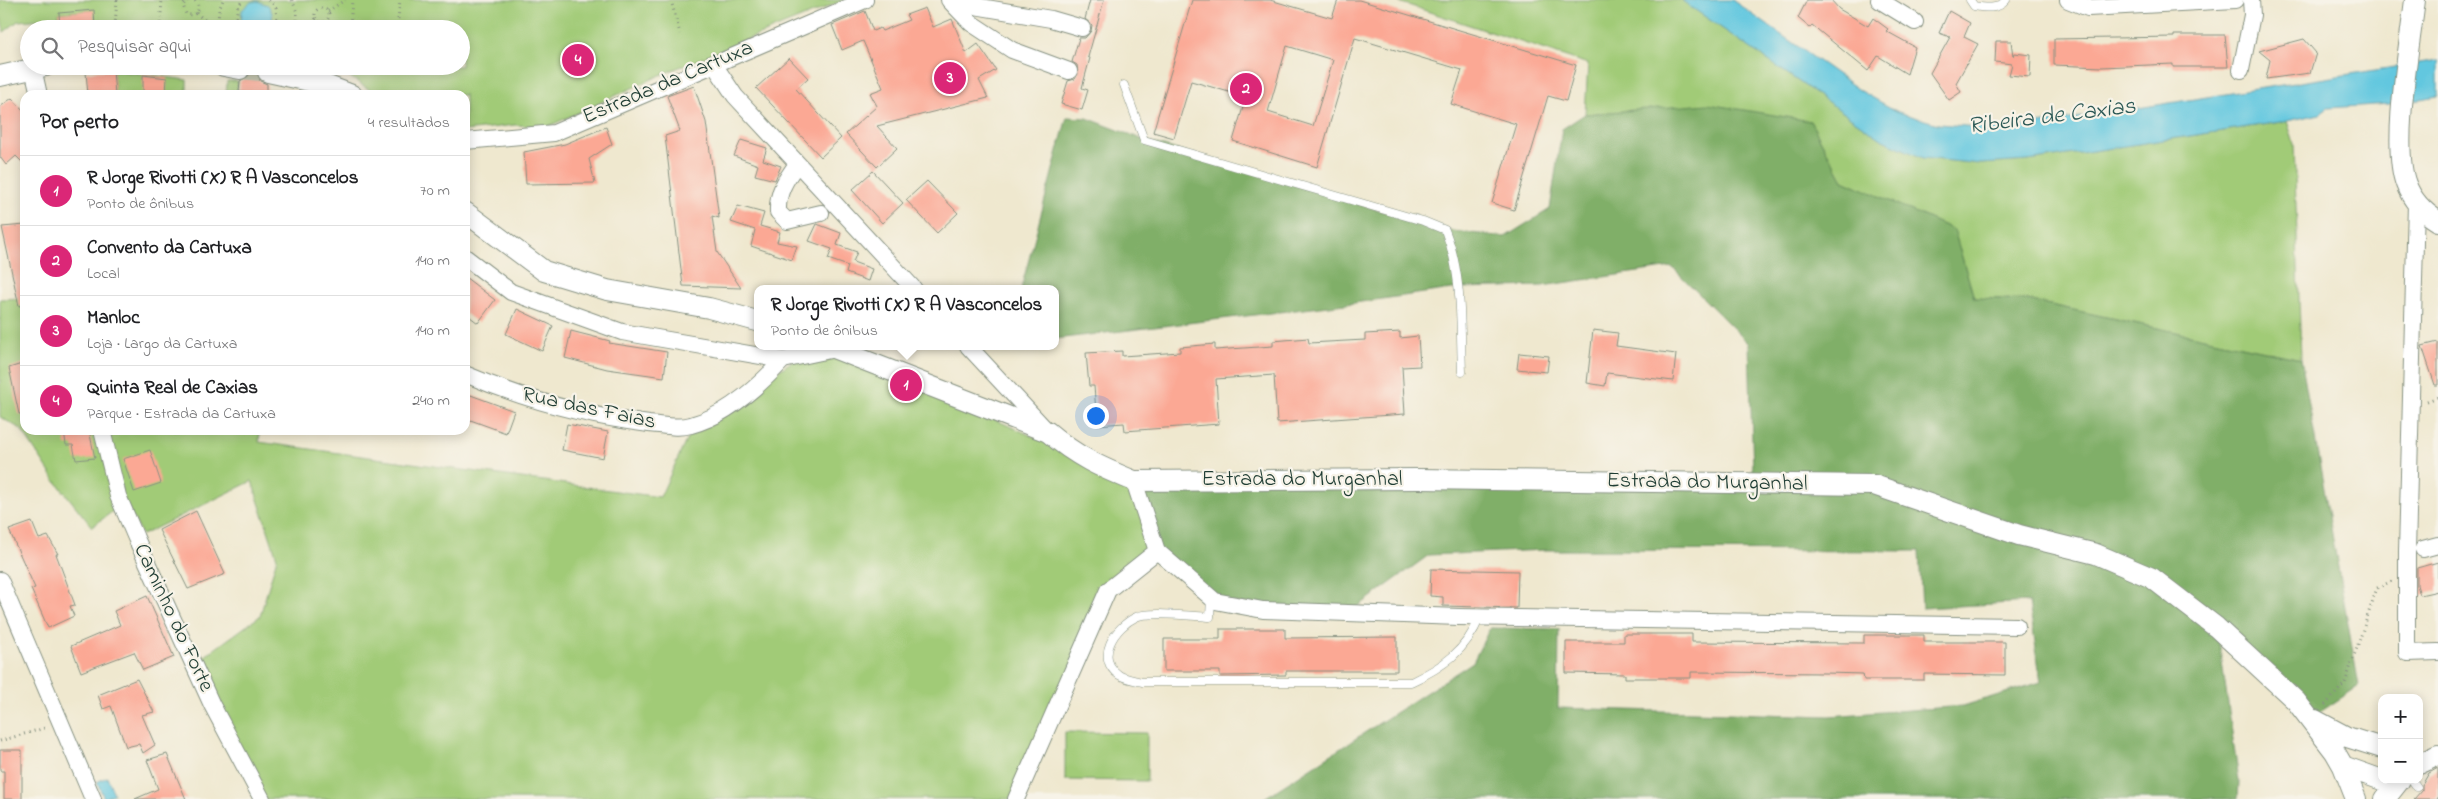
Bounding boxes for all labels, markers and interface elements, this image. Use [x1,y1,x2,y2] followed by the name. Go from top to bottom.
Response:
[20,20,470,75] search box
[578,33,758,133] street label: Estrada da Cartuxa
[38,34,66,62] icon: search
[78,34,191,61] text: Pesquisar aqui
[562,41,594,79] pin: 4
[934,59,966,97] pin: 3
[1230,70,1262,108] pin: 2
[1966,89,2138,145] water label: Ribeira de Caxias
[40,108,119,138] text: Por perto
[368,111,450,135] text: 4 resultados
[87,165,358,192] text: R Jorge Rivotti (X) R A Vasconcelos
[53,179,59,203] text: 1
[420,179,450,203] text: 70 m
[87,192,194,216] text: Ponto de ônibus
[87,235,252,262] text: Convento da Cartuxa
[52,249,60,273] text: 2
[415,249,450,273] text: 140 m
[87,262,120,286] text: Local
[754,285,1059,350] popup
[771,292,1042,319] text: R Jorge Rivotti (X) R A Vasconcelos
[87,305,140,332] text: Manloc
[53,319,59,343] text: 3
[415,319,450,343] text: 140 m
[771,319,878,343] text: Ponto de ônibus
[87,332,238,356] text: Loja · Largo da Cartuxa
[890,366,922,404] pin: 1
[87,375,258,402] text: Quinta Real de Caxias
[519,379,659,439] street label: Rua das Faias
[53,389,59,413] text: 4
[412,389,450,413] text: 240 m
[87,402,276,426] text: Parque · Estrada da Cartuxa
[1083,403,1109,429] your location
[1201,464,1403,497] street label: Estrada do Murganhal
[1606,465,1808,502] street label: Estrada do Murganhal
[125,539,221,698] street label: Caminho do Forte
[2378,694,2423,784] map controls
[2378,694,2423,739] button: +
[2378,739,2423,784] button: −

